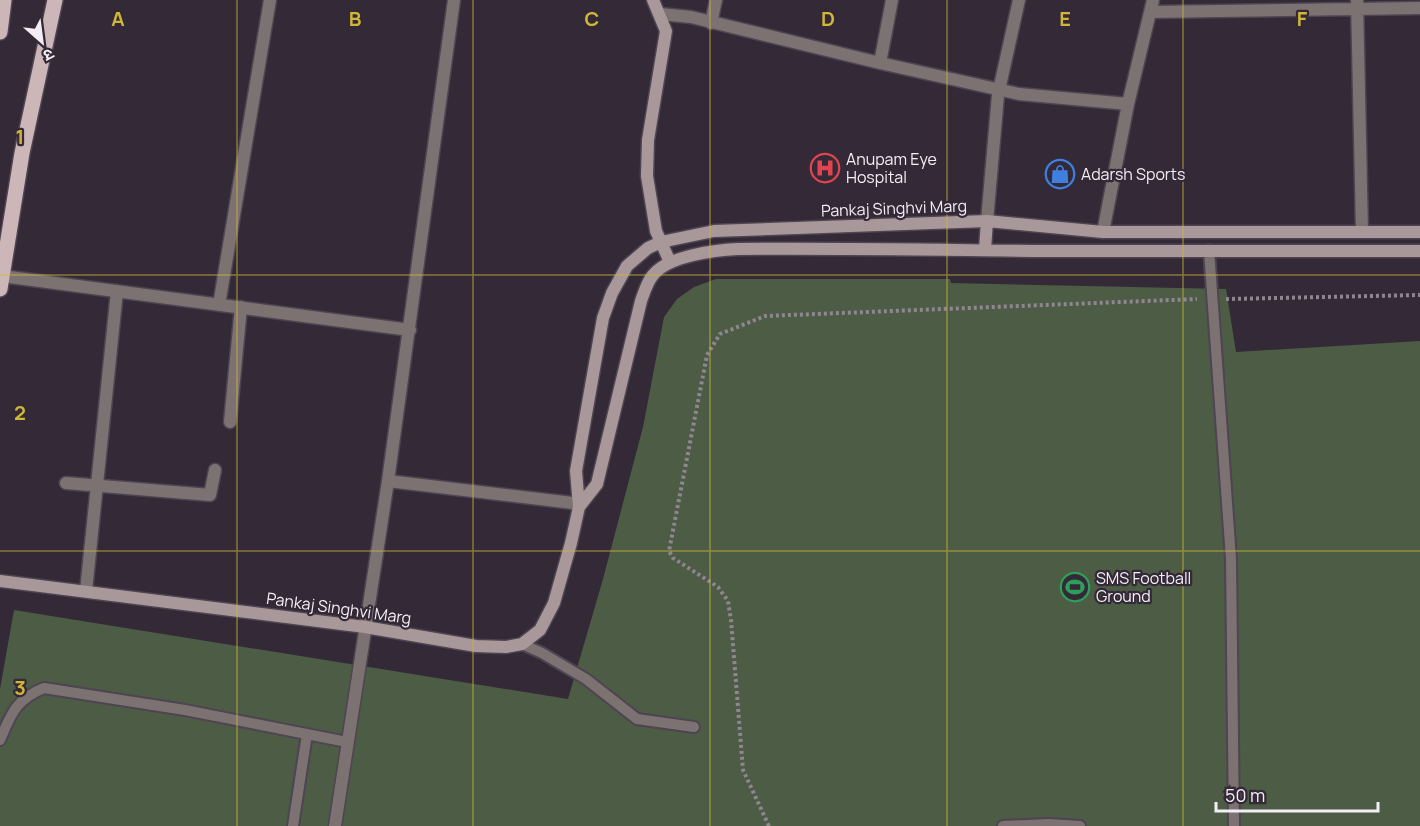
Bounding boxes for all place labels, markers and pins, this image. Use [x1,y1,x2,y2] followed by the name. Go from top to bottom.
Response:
[846,148,937,188] place label: Anupam Eye Hospital
[809,152,841,184] hospital icon: Anupam Eye Hospital
[1044,158,1076,190] shop icon: Adarsh Sports
[1081,163,1185,185] place label: Adarsh Sports
[1096,567,1191,607] place label: SMS Football Ground
[1059,571,1091,603] sports icon: SMS Football Ground

